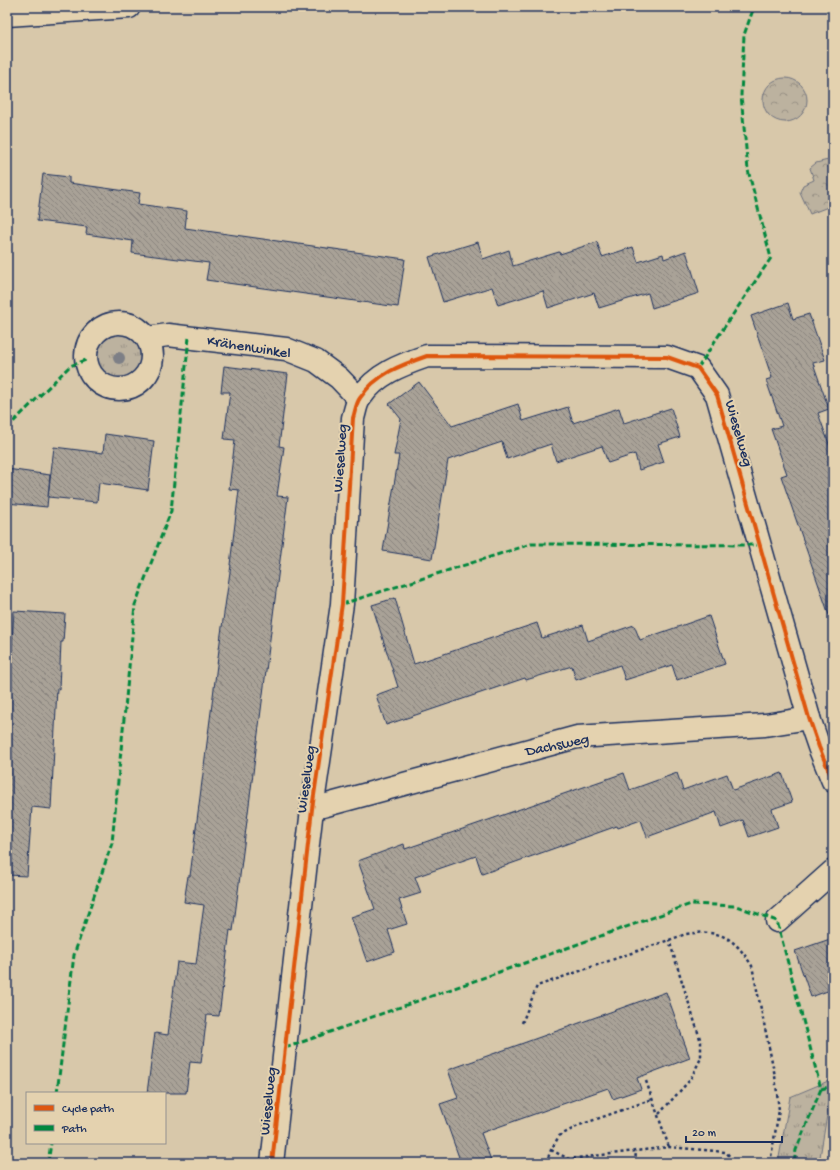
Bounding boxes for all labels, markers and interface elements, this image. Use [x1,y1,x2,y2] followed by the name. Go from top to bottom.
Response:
[206,332,292,363] street label: Krähenwinkel
[720,398,756,469] street label: Wieselweg
[330,423,352,493] street label: Wieselweg
[523,730,591,762] street label: Dachsweg
[293,744,321,814] street label: Wieselweg
[256,1066,282,1136] street label: Wieselweg
[26,1092,166,1144] legend
[62,1103,115,1117] text: Cycle path
[686,1118,782,1144] scale bar
[61,1123,87,1137] text: Path
[692,1127,717,1141] text: 20 m

